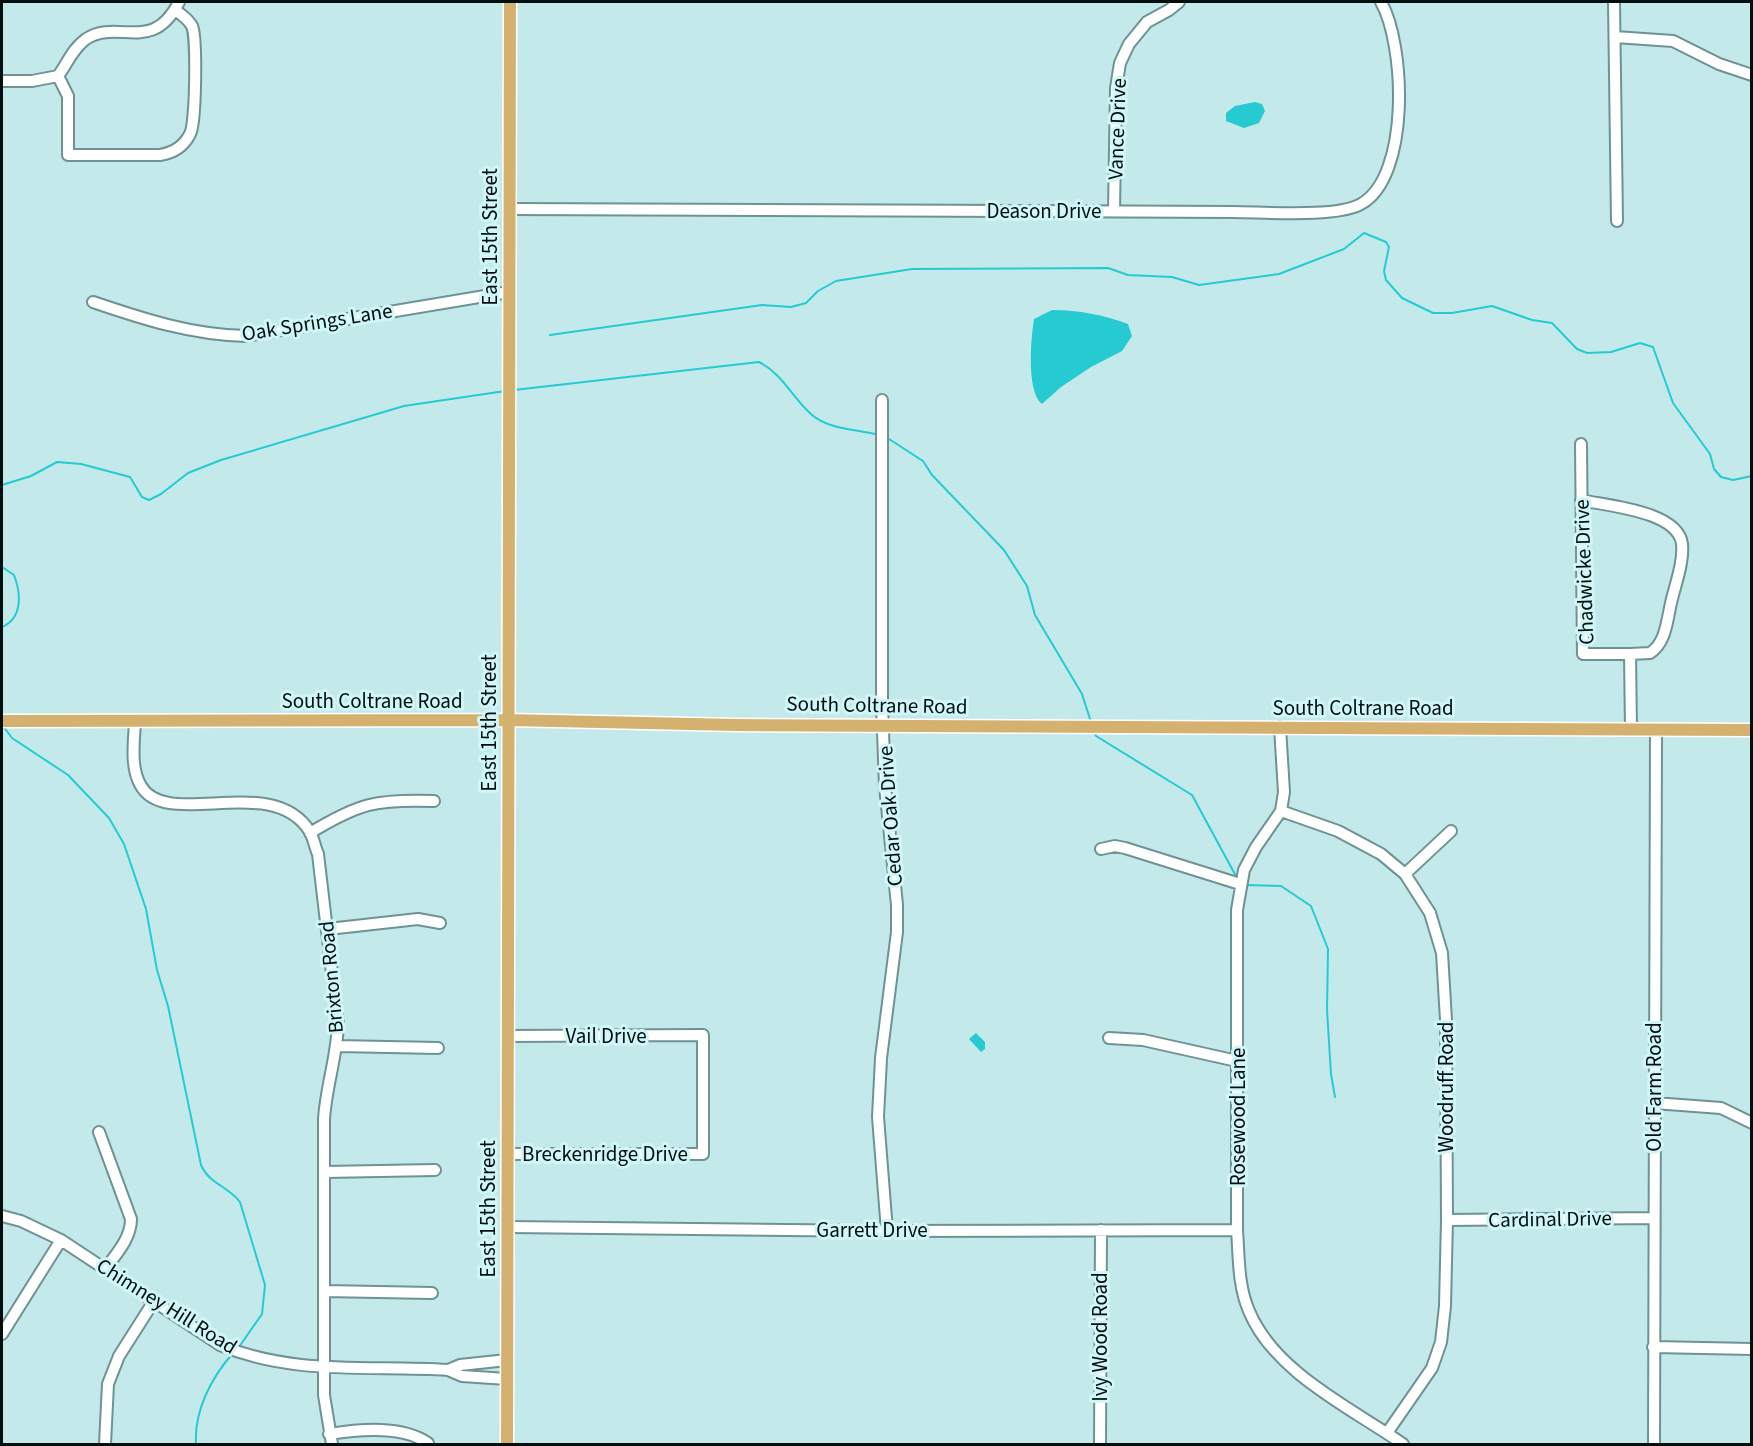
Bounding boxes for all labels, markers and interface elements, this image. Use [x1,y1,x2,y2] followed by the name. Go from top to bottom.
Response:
[1100,78,1134,180] street label: Vance Drive
[475,168,505,306] street label: East 15th Street
[986,196,1102,226] street label: Deason Drive
[239,295,395,349] street label: Oak Springs Lane
[1566,499,1602,645] street label: Chadwicke Drive
[474,654,504,792] street label: East 15th Street
[281,686,463,716] street label: South Coltrane Road
[786,688,968,722] street label: South Coltrane Road
[1272,693,1454,723] street label: South Coltrane Road
[870,745,910,887] street label: Cedar Oak Drive
[311,920,351,1034] street label: Brixton Road
[565,1021,647,1051] street label: Vail Drive
[1431,1021,1461,1153] street label: Woodruff Road
[1639,1022,1669,1152] street label: Old Farm Road
[1223,1048,1253,1186] street label: Rosewood Lane
[522,1139,688,1169] street label: Breckenridge Drive
[473,1140,503,1278] street label: East 15th Street
[1488,1203,1612,1235] street label: Cardinal Drive
[816,1215,928,1245] street label: Garrett Drive
[91,1251,243,1361] street label: Chimney Hill Road
[1085,1272,1115,1402] street label: Ivy Wood Road

